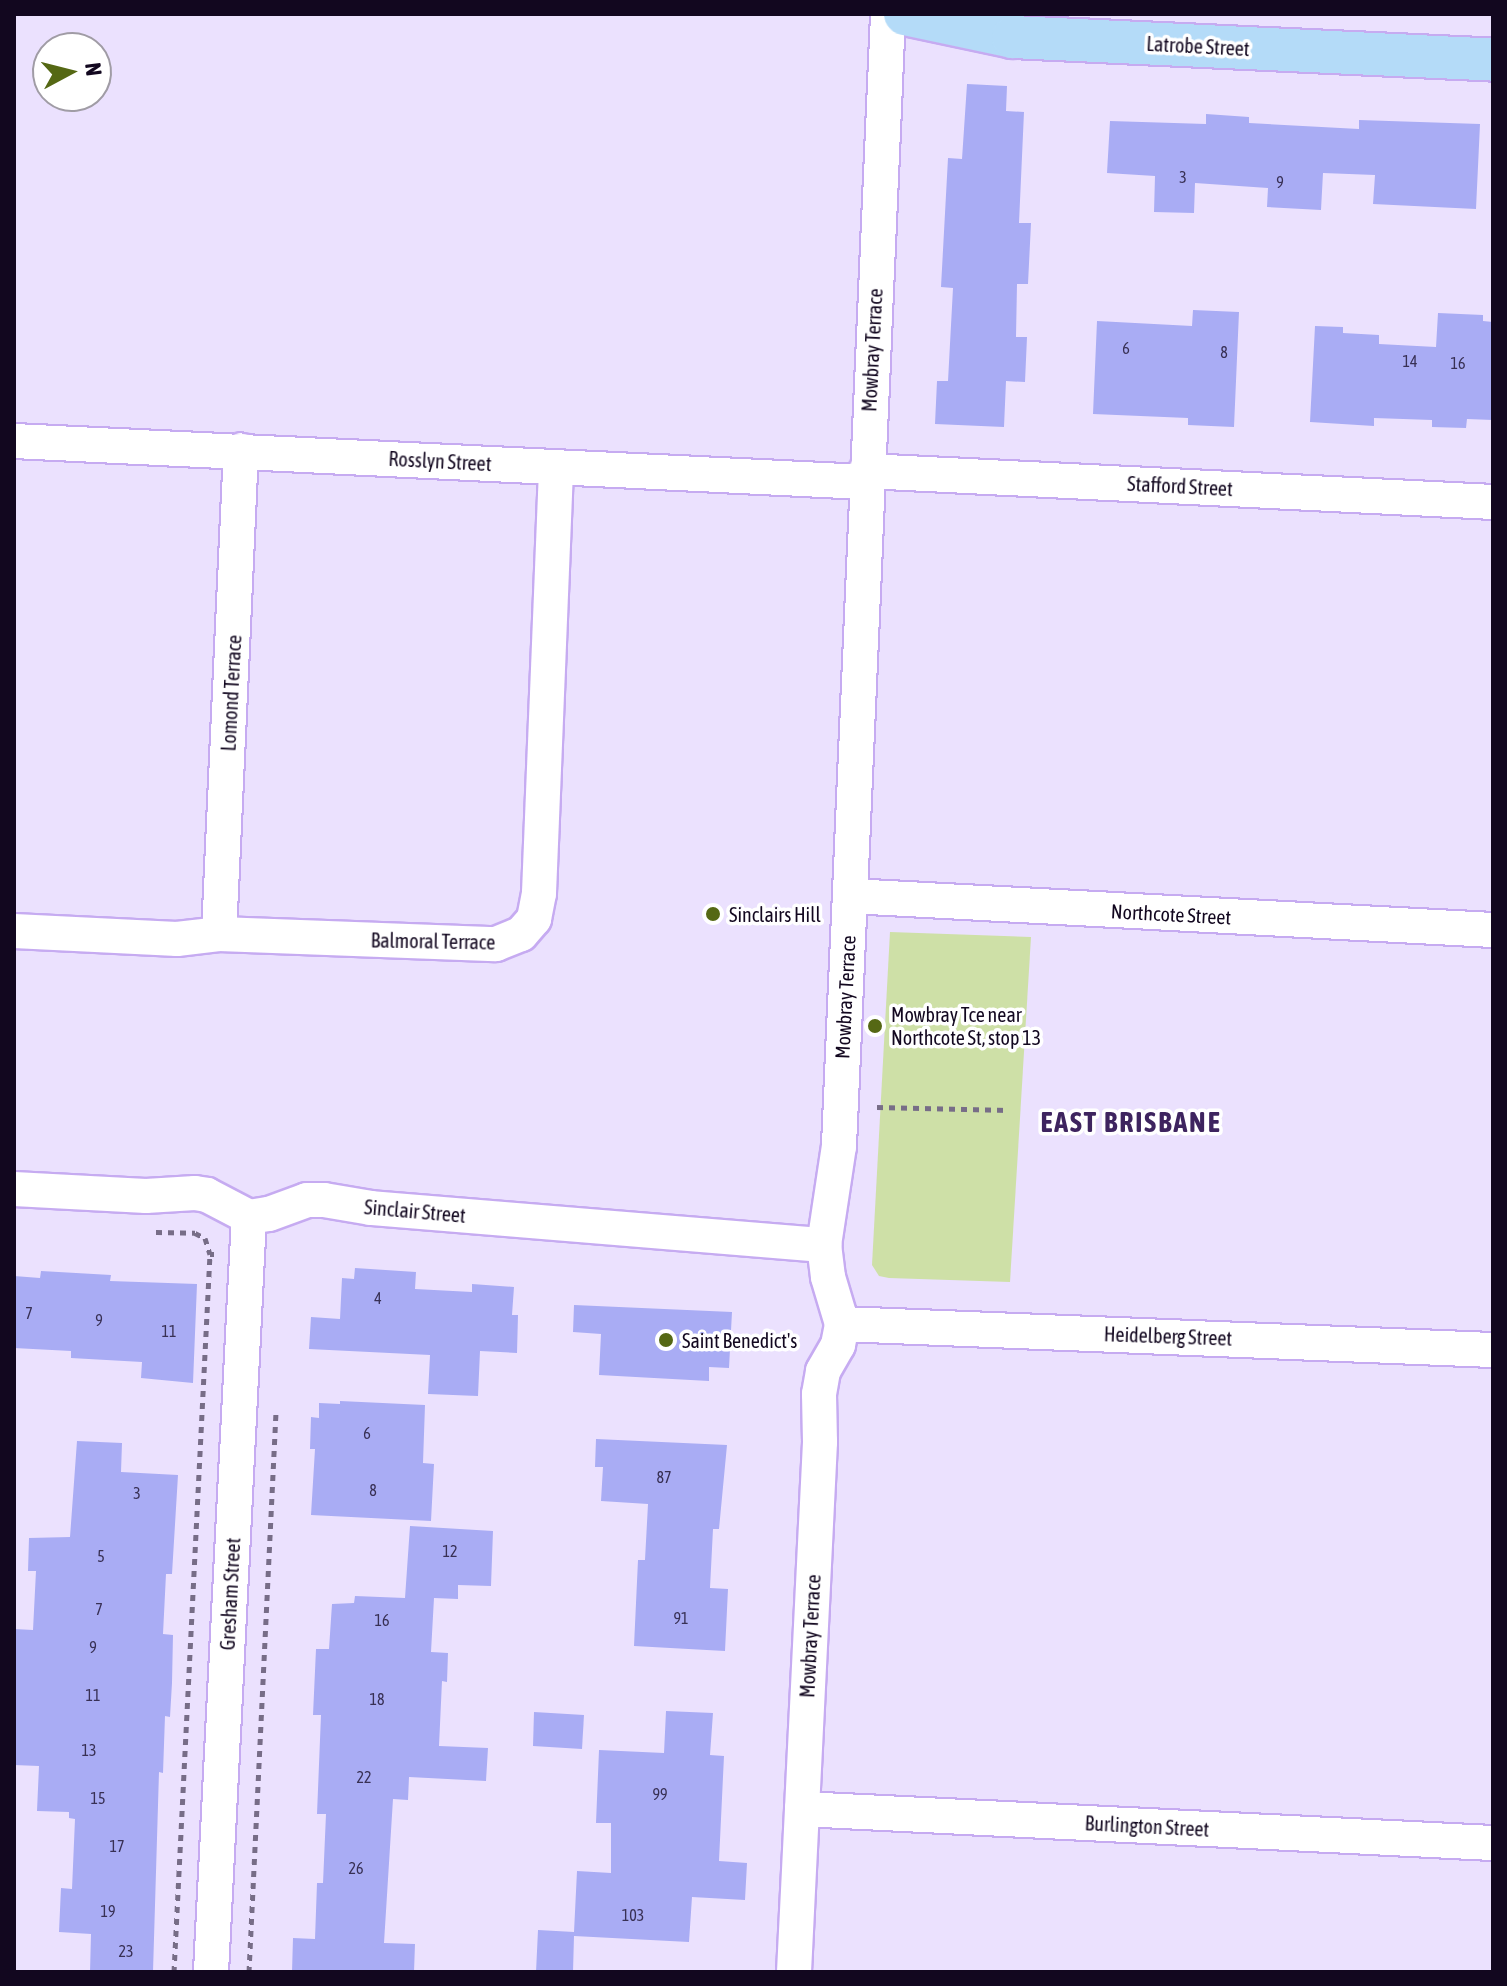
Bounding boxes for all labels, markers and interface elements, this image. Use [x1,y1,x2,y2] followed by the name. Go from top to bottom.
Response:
[1146,31,1250,61] street label: Latrobe Street
[32,32,112,112] north arrow
[80,61,108,77] text: N
[1179,167,1187,187] house number: 3
[1276,172,1284,192] house number: 9
[857,288,887,412] street label: Mowbray Terrace
[1122,338,1130,358] house number: 6
[1220,342,1228,362] house number: 8
[1402,351,1418,371] house number: 14
[1450,353,1466,373] house number: 16
[388,446,492,476] street label: Rosslyn Street
[1127,471,1233,501] street label: Stafford Street
[216,634,246,752] street label: Lomond Terrace
[1110,899,1232,929] street label: Northcote Street
[729,902,821,926] place label: Sinclairs Hill
[704,905,722,923] marker: Sinclairs Hill
[371,928,495,954] street label: Balmoral Terrace
[830,935,860,1059] street label: Mowbray Terrace
[891,1002,1041,1049] place label: Mowbray Tce near Northcote St, stop 13
[866,1017,884,1035] marker: Mowbray Tce near Northcote St, stop 13
[1040,1105,1222,1139] district label: EAST BRISBANE
[363,1195,467,1227] street label: Sinclair Street
[374,1288,382,1308] house number: 4
[25,1303,33,1323] house number: 7
[95,1310,103,1330] house number: 9
[161,1321,177,1341] house number: 11
[1104,1322,1232,1350] street label: Heidelberg Street
[682,1328,797,1352] place label: Saint Benedict's
[657,1331,675,1349] marker: Saint Benedict's
[363,1423,371,1443] house number: 6
[656,1467,672,1487] house number: 87
[369,1480,377,1500] house number: 8
[133,1483,141,1503] house number: 3
[215,1537,245,1651] street label: Gresham Street
[442,1541,458,1561] house number: 12
[97,1546,105,1566] house number: 5
[795,1574,825,1698] street label: Mowbray Terrace
[95,1599,103,1619] house number: 7
[673,1608,689,1628] house number: 91
[374,1610,390,1630] house number: 16
[89,1637,97,1657] house number: 9
[85,1685,101,1705] house number: 11
[369,1689,385,1709] house number: 18
[81,1740,97,1760] house number: 13
[356,1767,372,1787] house number: 22
[652,1784,668,1804] house number: 99
[90,1788,106,1808] house number: 15
[1084,1811,1210,1841] street label: Burlington Street
[109,1836,125,1856] house number: 17
[348,1858,364,1878] house number: 26
[100,1901,116,1921] house number: 19
[622,1905,644,1925] house number: 103
[118,1941,134,1961] house number: 23

